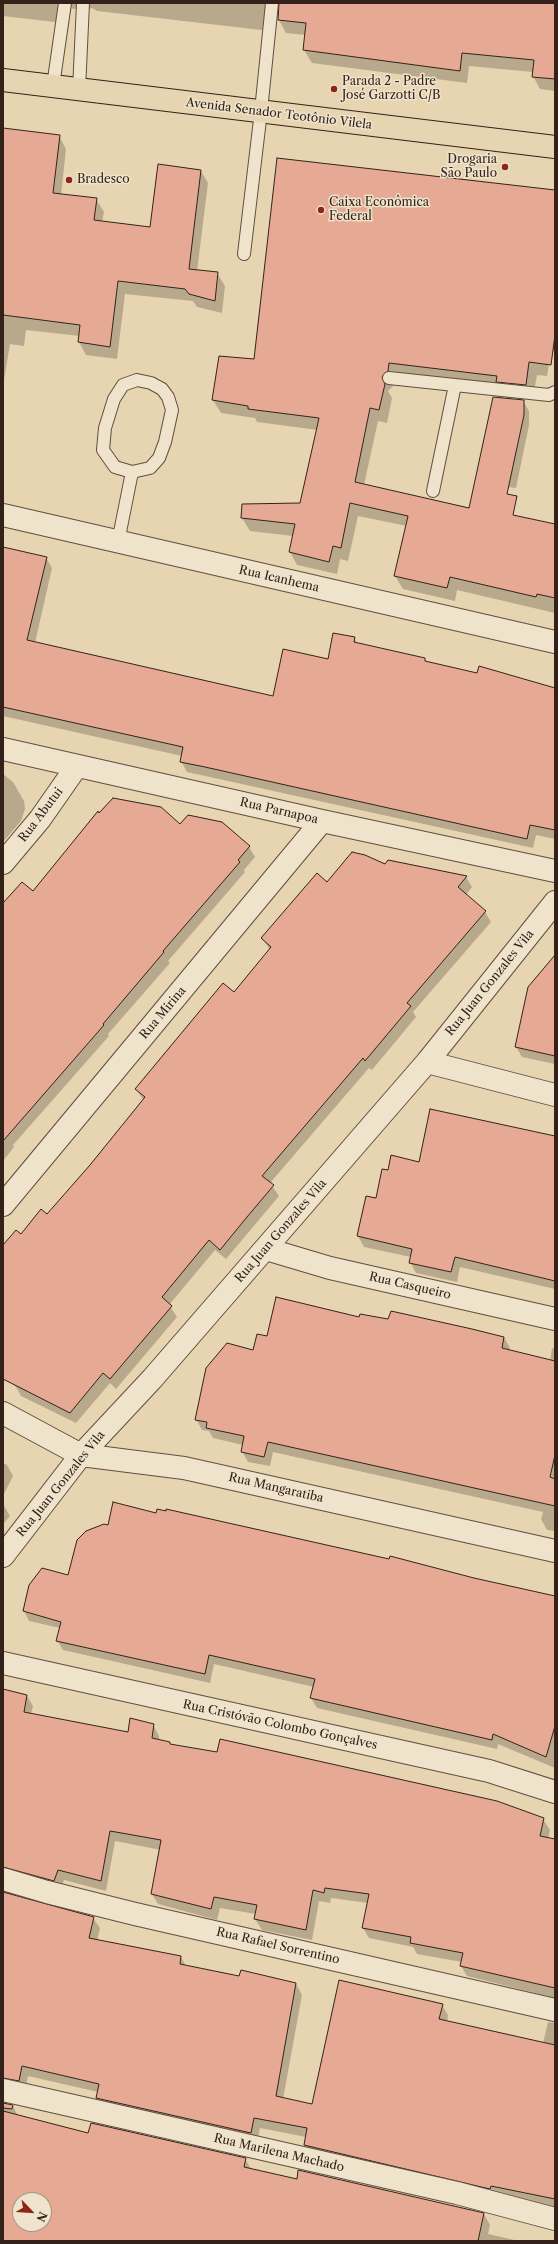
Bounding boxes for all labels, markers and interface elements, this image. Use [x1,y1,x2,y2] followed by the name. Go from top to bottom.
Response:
[342,75,440,103] place label: Parada 2 - Padre José Garzotti C/B
[329,84,339,94] marker: Parada 2 - Padre José Garzotti C/B
[185,95,373,133] street label: Avenida Senador Teotônio Vilela
[441,153,497,181] place label: Drogaria São Paulo
[500,162,510,172] marker: Drogaria São Paulo
[77,173,130,187] place label: Bradesco
[64,175,74,185] marker: Bradesco
[329,196,429,224] place label: Caixa Econômica Federal
[316,205,326,215] marker: Caixa Econômica Federal
[238,563,320,595] street label: Rua Icanhema
[16,785,66,845] street label: Rua Abutui
[239,795,319,827] street label: Rua Parnapoa
[443,927,537,1039] street label: Rua Juan Gonzales Vila
[137,984,189,1042] street label: Rua Mirina
[232,1176,330,1286] street label: Rua Juan Gonzales Vila
[368,1270,452,1302] street label: Rua Casqueiro
[14,1428,108,1540] street label: Rua Juan Gonzales Vila
[227,1470,325,1506] street label: Rua Mangaratiba
[181,1697,379,1753] street label: Rua Cristóvão Colombo Gonçalves
[215,1925,341,1967] street label: Rua Rafael Sorrentino
[212,2131,346,2175] street label: Rua Marilena Machado
[12,2192,52,2232] north arrow
[34,2209,50,2224] text: N

